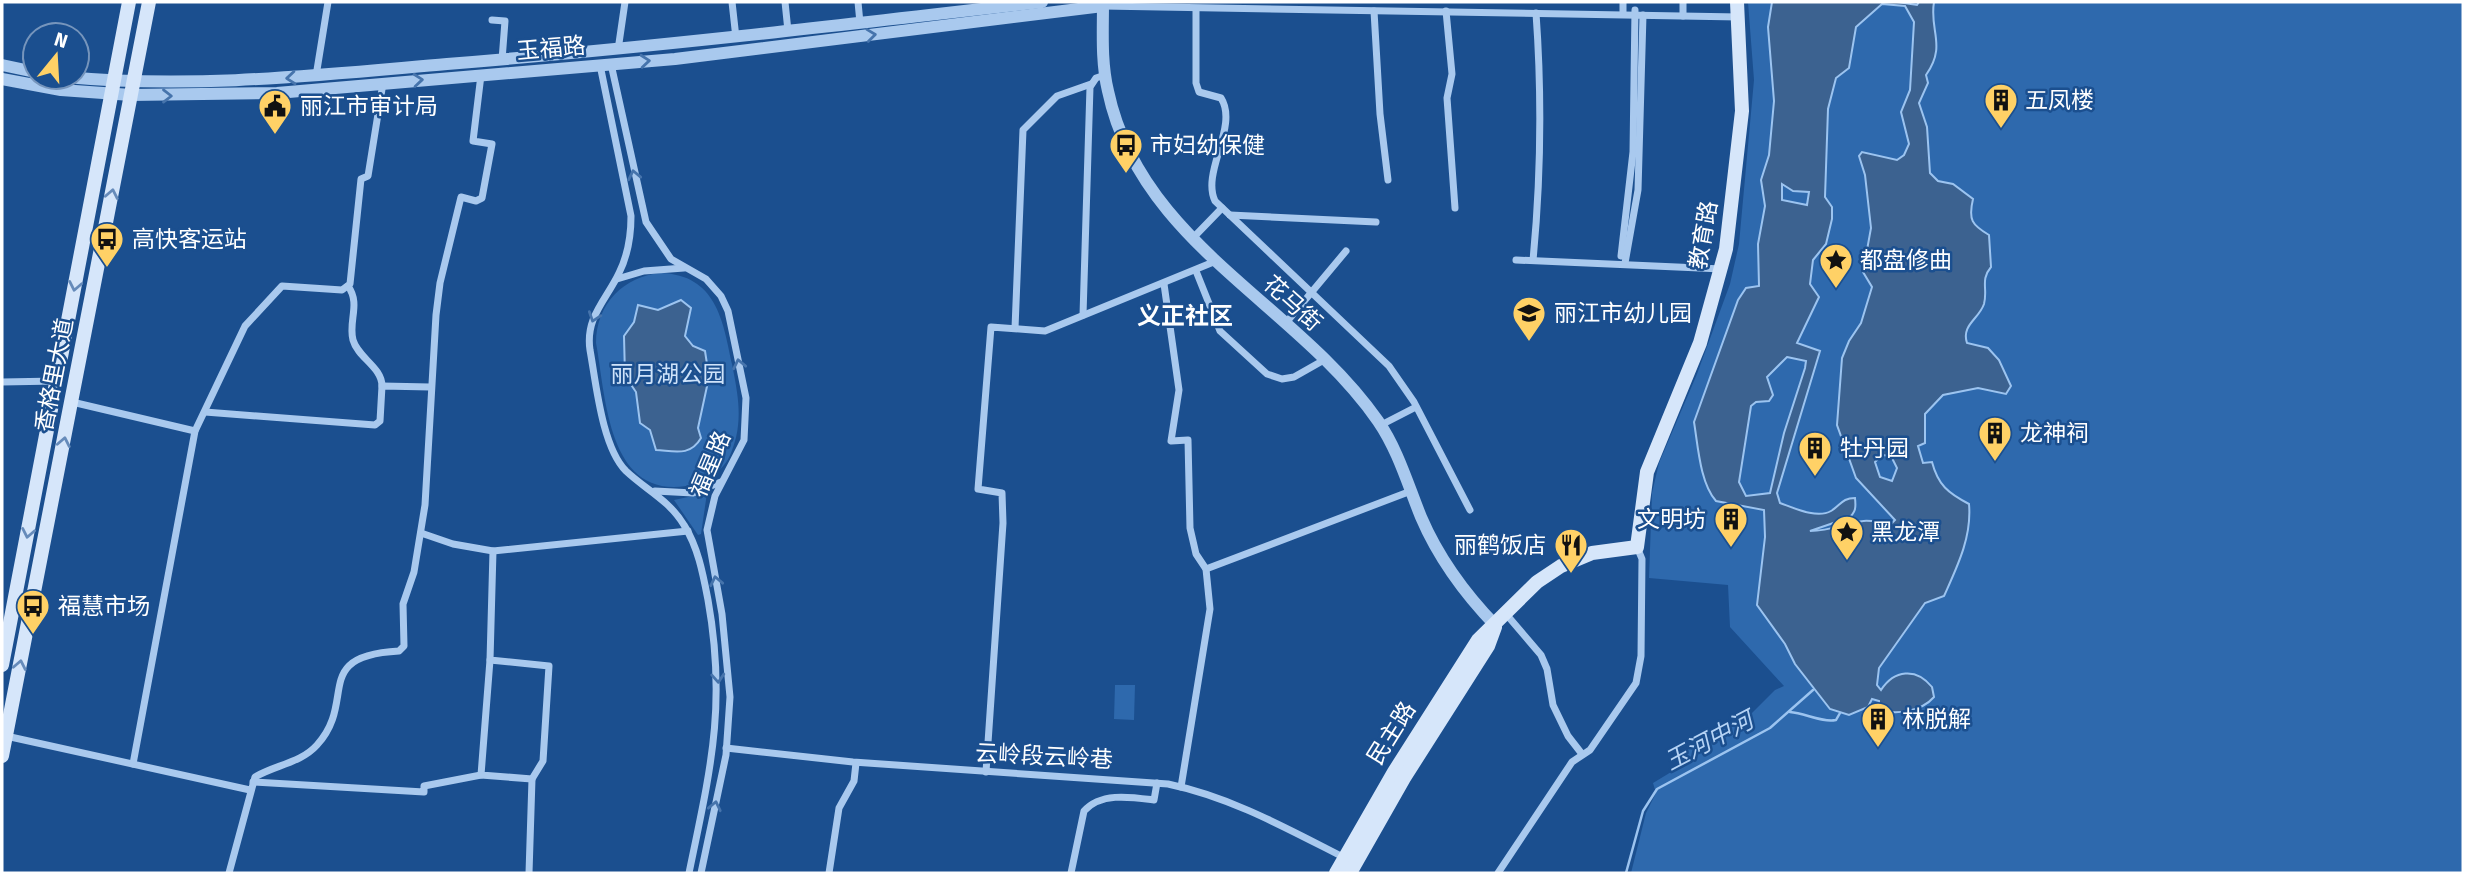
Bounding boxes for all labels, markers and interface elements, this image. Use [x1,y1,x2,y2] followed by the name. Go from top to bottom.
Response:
[21,21,91,91] north arrow
[52,27,71,53] text: N
[865,28,877,43] one-way arrow
[515,31,587,65] street label: 玉福路
[640,54,651,69] one-way arrow
[286,70,297,85] one-way arrow
[413,73,424,88] one-way arrow
[1982,81,2020,130] building icon: 五凤楼
[2025,86,2094,114] place label: 五凤楼
[256,87,294,136] public building icon: 丽江市审计局
[162,89,173,104] one-way arrow
[300,92,438,120] place label: 丽江市审计局
[1107,126,1145,175] bus stop icon: 市妇幼保健
[1150,131,1265,159] place label: 市妇幼保健
[627,169,642,181] one-way arrow
[103,188,118,200] one-way arrow
[1683,199,1723,271] street label: 教育路
[88,220,126,269] bus stop icon: 高快客运站
[132,225,247,253] place label: 高快客运站
[1817,241,1855,290] place icon: 都盘修曲
[1860,246,1952,274] place label: 都盘修曲
[1258,270,1328,336] street label: 花马街
[69,279,84,291] one-way arrow
[1510,294,1548,343] school or university icon: 丽江市幼儿园
[1554,299,1692,327] place label: 丽江市幼儿园
[1137,302,1233,330] district label: 义正社区
[588,311,602,323] one-way arrow
[29,316,79,434] street label: 香格里大道
[733,358,748,370] one-way arrow
[611,360,726,388] park label: 丽月湖公园
[1976,414,2014,463] building icon: 龙神祠
[2020,419,2089,447] place label: 龙神祠
[684,427,736,501] street label: 福星路
[1796,429,1834,478] building icon: 牡丹园
[1840,434,1909,462] place label: 牡丹园
[56,436,71,448] one-way arrow
[1712,500,1750,549] building icon: 文明坊
[1637,505,1706,533] place label: 文明坊
[1828,513,1866,562] place icon: 黑龙潭
[1871,518,1940,546] place label: 黑龙潭
[1552,526,1590,575] restaurant icon: 丽鹤饭店
[22,527,37,539] one-way arrow
[1454,531,1546,559] place label: 丽鹤饭店
[710,575,725,587] one-way arrow
[14,587,52,636] bus stop icon: 福慧市场
[58,592,150,620] place label: 福慧市场
[12,659,27,671] one-way arrow
[710,673,725,684] one-way arrow
[1361,696,1421,770] street label: 民主路
[1859,700,1897,749] building icon: 林脱解
[1660,704,1761,776] water label: 玉河中河
[1902,705,1971,733] place label: 林脱解
[974,738,1114,774] street label: 云岭段云岭巷
[707,800,722,812] one-way arrow

